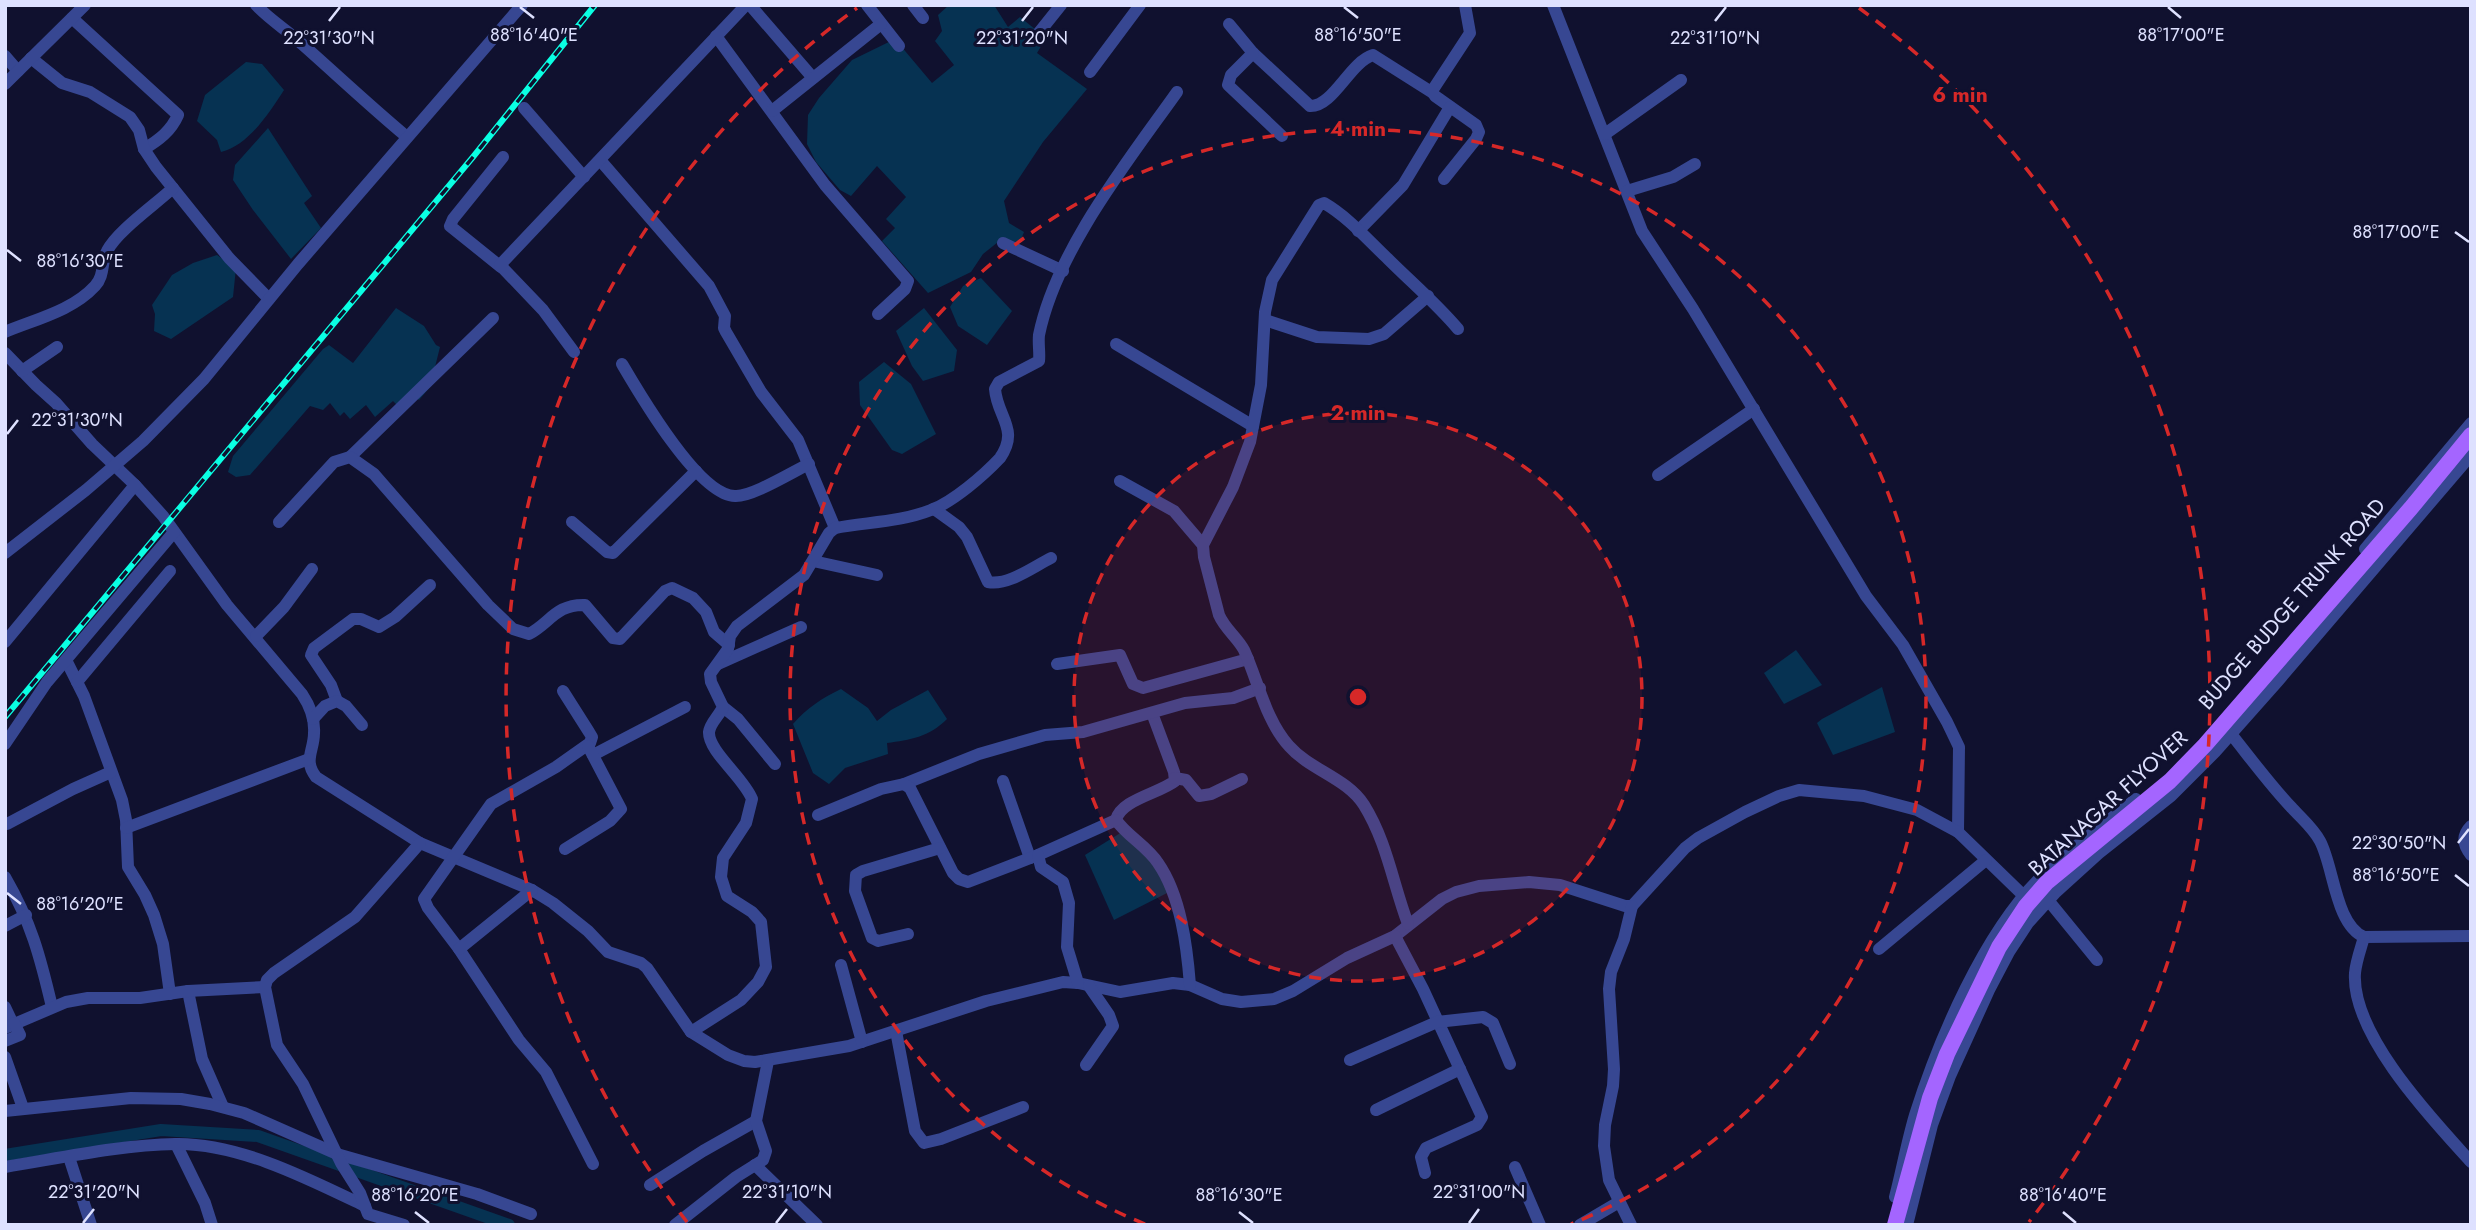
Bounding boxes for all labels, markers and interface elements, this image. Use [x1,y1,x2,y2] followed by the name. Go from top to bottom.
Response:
[490,22,578,48] text: 88°16'40"E
[1314,22,1402,48] text: 88°16'50"E
[2137,22,2225,48] text: 88°17'00"E
[283,25,375,51] text: 22°31'30"N
[976,25,1068,51] text: 22°31'20"N
[1670,25,1760,51] text: 22°31'10"N
[1932,80,1988,110] text: 6 min
[1330,114,1386,144] text: 4 min
[2352,219,2440,245] text: 88°17'00"E
[36,248,124,274] text: 88°16'30"E
[1330,398,1386,428] text: 2 min
[31,407,123,433] text: 22°31'30"N
[2192,492,2392,716] street label: BUDGE BUDGE TRUNK ROAD
[1346,685,1370,709] centre of rings
[2022,723,2194,883] street label: BATANAGAR FLYOVER
[2352,830,2446,856] text: 22°30'50"N
[2352,862,2440,888] text: 88°16'50"E
[36,891,124,917] text: 88°16'20"E
[48,1179,140,1205] text: 22°31'20"N
[742,1179,832,1205] text: 22°31'10"N
[1433,1179,1525,1205] text: 22°31'00"N
[371,1182,459,1208] text: 88°16'20"E
[1195,1182,1283,1208] text: 88°16'30"E
[2019,1182,2107,1208] text: 88°16'40"E

